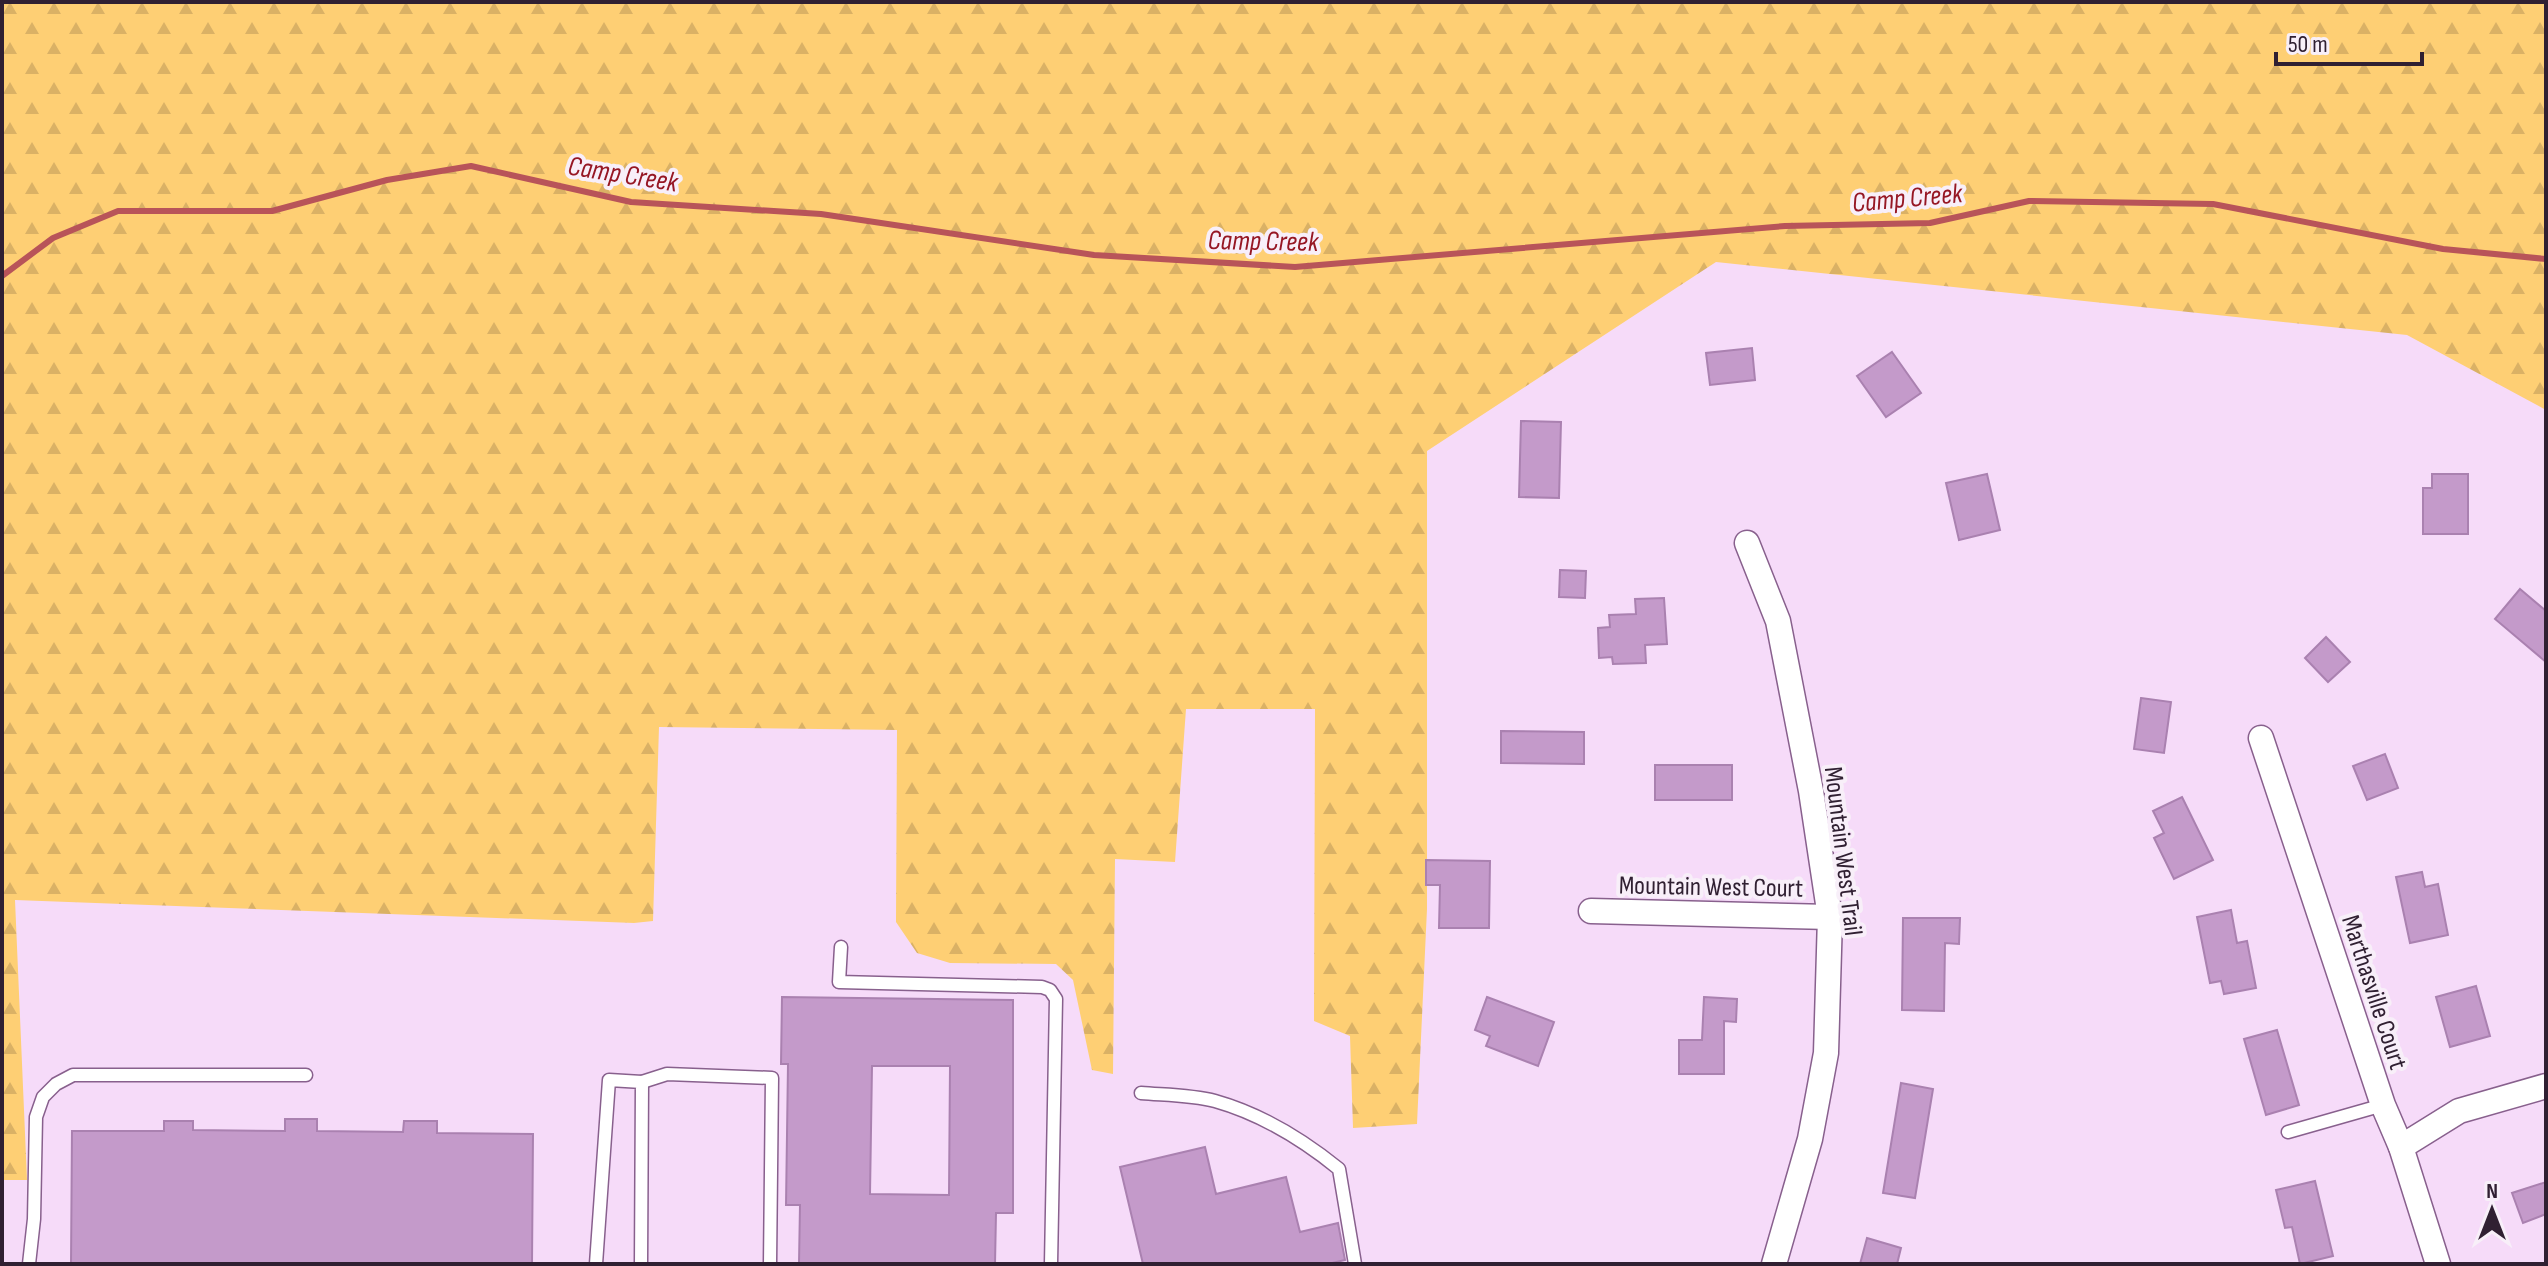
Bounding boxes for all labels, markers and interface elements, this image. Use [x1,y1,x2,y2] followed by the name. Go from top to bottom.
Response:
[2276,16,2422,66] scale bar
[2288,30,2328,59] text: 50 m
[566,150,682,200] water label: Camp Creek
[1851,177,1965,220] water label: Camp Creek
[1207,224,1320,259] water label: Camp Creek
[1817,765,1868,937] street label: Mountain West Trail
[1619,870,1803,905] street label: Mountain West Court
[2334,911,2413,1074] street label: Marthasville Court
[2452,1170,2532,1250] north arrow
[2486,1178,2498,1205] text: N

